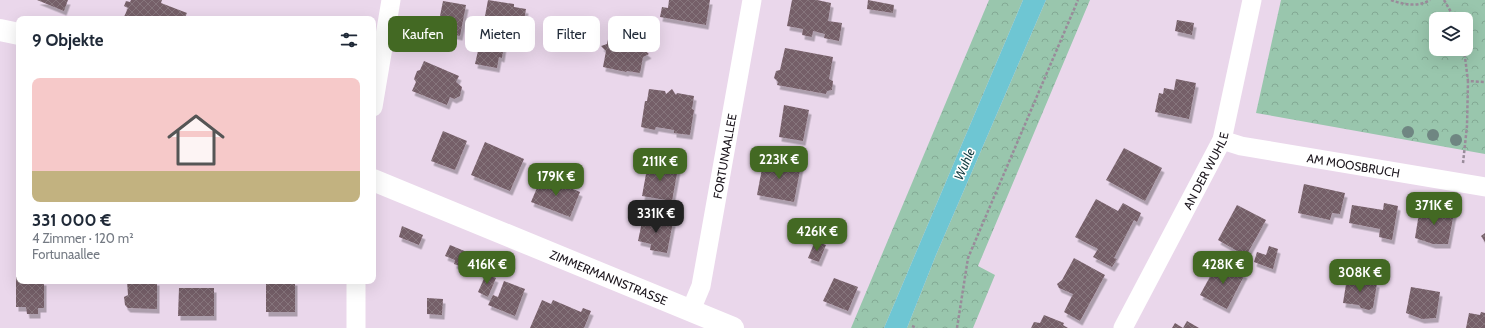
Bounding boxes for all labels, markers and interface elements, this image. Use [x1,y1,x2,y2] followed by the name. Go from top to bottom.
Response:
[1429,12,1473,56] map controls
[1429,12,1473,56] button: layers
[388,16,457,52] chip: Kaufen
[465,16,535,52] chip: Mieten
[543,16,600,52] chip: Filter
[608,16,660,52] chip: Neu
[338,29,360,51] icon: filters
[32,30,104,50] text: 9 Objekte
[160,104,232,176] icon: home
[709,112,739,200] street label: FORTUNAALLEE
[1179,130,1231,212] street label: AN DER WUHLE
[746,146,812,180] pin: 223K €
[950,146,978,182] water label: Wuhle
[627,148,693,182] pin: 211K €
[1306,150,1401,180] street label: AM MOOSBRUCH
[759,151,799,167] text: 223K €
[642,153,678,169] text: 211K €
[523,163,589,197] pin: 179K €
[537,168,575,184] text: 179K €
[1401,192,1467,226] pin: 371K €
[1415,197,1453,213] text: 371K €
[623,200,689,234] pin: 331K €
[637,205,675,221] text: 331K €
[32,210,111,230] text: 331 000 €
[784,218,850,252] pin: 426K €
[796,223,838,239] text: 426K €
[32,230,134,246] text: 4 Zimmer · 120 m²
[32,246,100,262] text: Fortunaallee
[548,246,670,308] street label: ZIMMERMANNSTRASSE
[454,251,520,285] pin: 416K €
[1190,251,1256,285] pin: 428K €
[467,256,507,272] text: 416K €
[1202,256,1244,272] text: 428K €
[1327,259,1393,293] pin: 308K €
[1338,264,1382,280] text: 308K €

